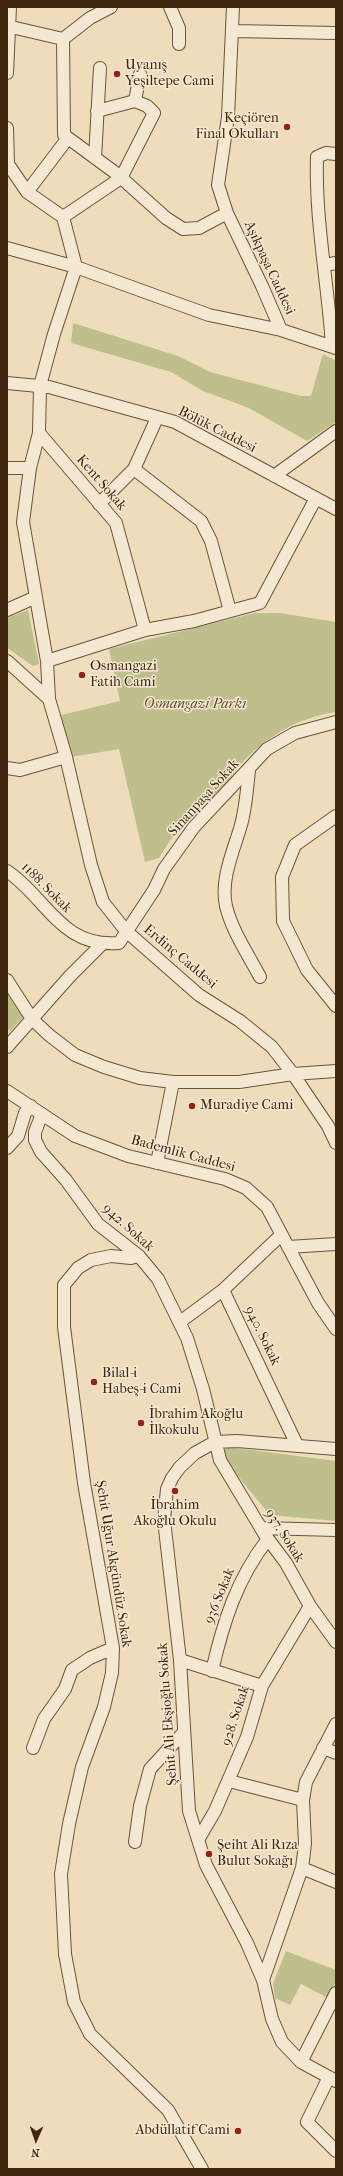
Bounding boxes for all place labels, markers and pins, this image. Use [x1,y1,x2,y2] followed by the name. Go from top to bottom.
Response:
[125,58,214,90] place label: Uyanış Yeşiltepe Cami
[112,69,122,79] marker: Uyanış Yeşiltepe Cami
[195,111,279,144] place label: Keçiören Final Okulları
[282,122,292,132] marker: Keçiören Final Okulları
[90,659,157,692] place label: Osmangazi Fatih Cami
[77,670,87,680] marker: Osmangazi Fatih Cami
[200,1098,293,1114] place label: Muradiye Cami
[187,1101,197,1111] marker: Muradiye Cami
[102,1366,181,1398] place label: Bilal-i Habeş-i Cami
[89,1377,99,1387] marker: Bilal-i Habeş-i Cami
[149,1407,243,1440] place label: İbrahim Akoğlu İlkokulu
[136,1418,146,1428] marker: İbrahim Akoğlu İlkokulu
[170,1486,180,1496] marker: İbrahim Akoğlu Okulu
[133,1498,217,1530] place label: İbrahim Akoğlu Okulu
[217,1838,298,1870] place label: Şeiht Ali Rıza Bulut Sokağı
[204,1849,214,1859] marker: Şeiht Ali Rıza Bulut Sokağı
[135,2123,230,2139] place label: Abdüllatif Cami
[233,2126,243,2136] marker: Abdüllatif Cami

